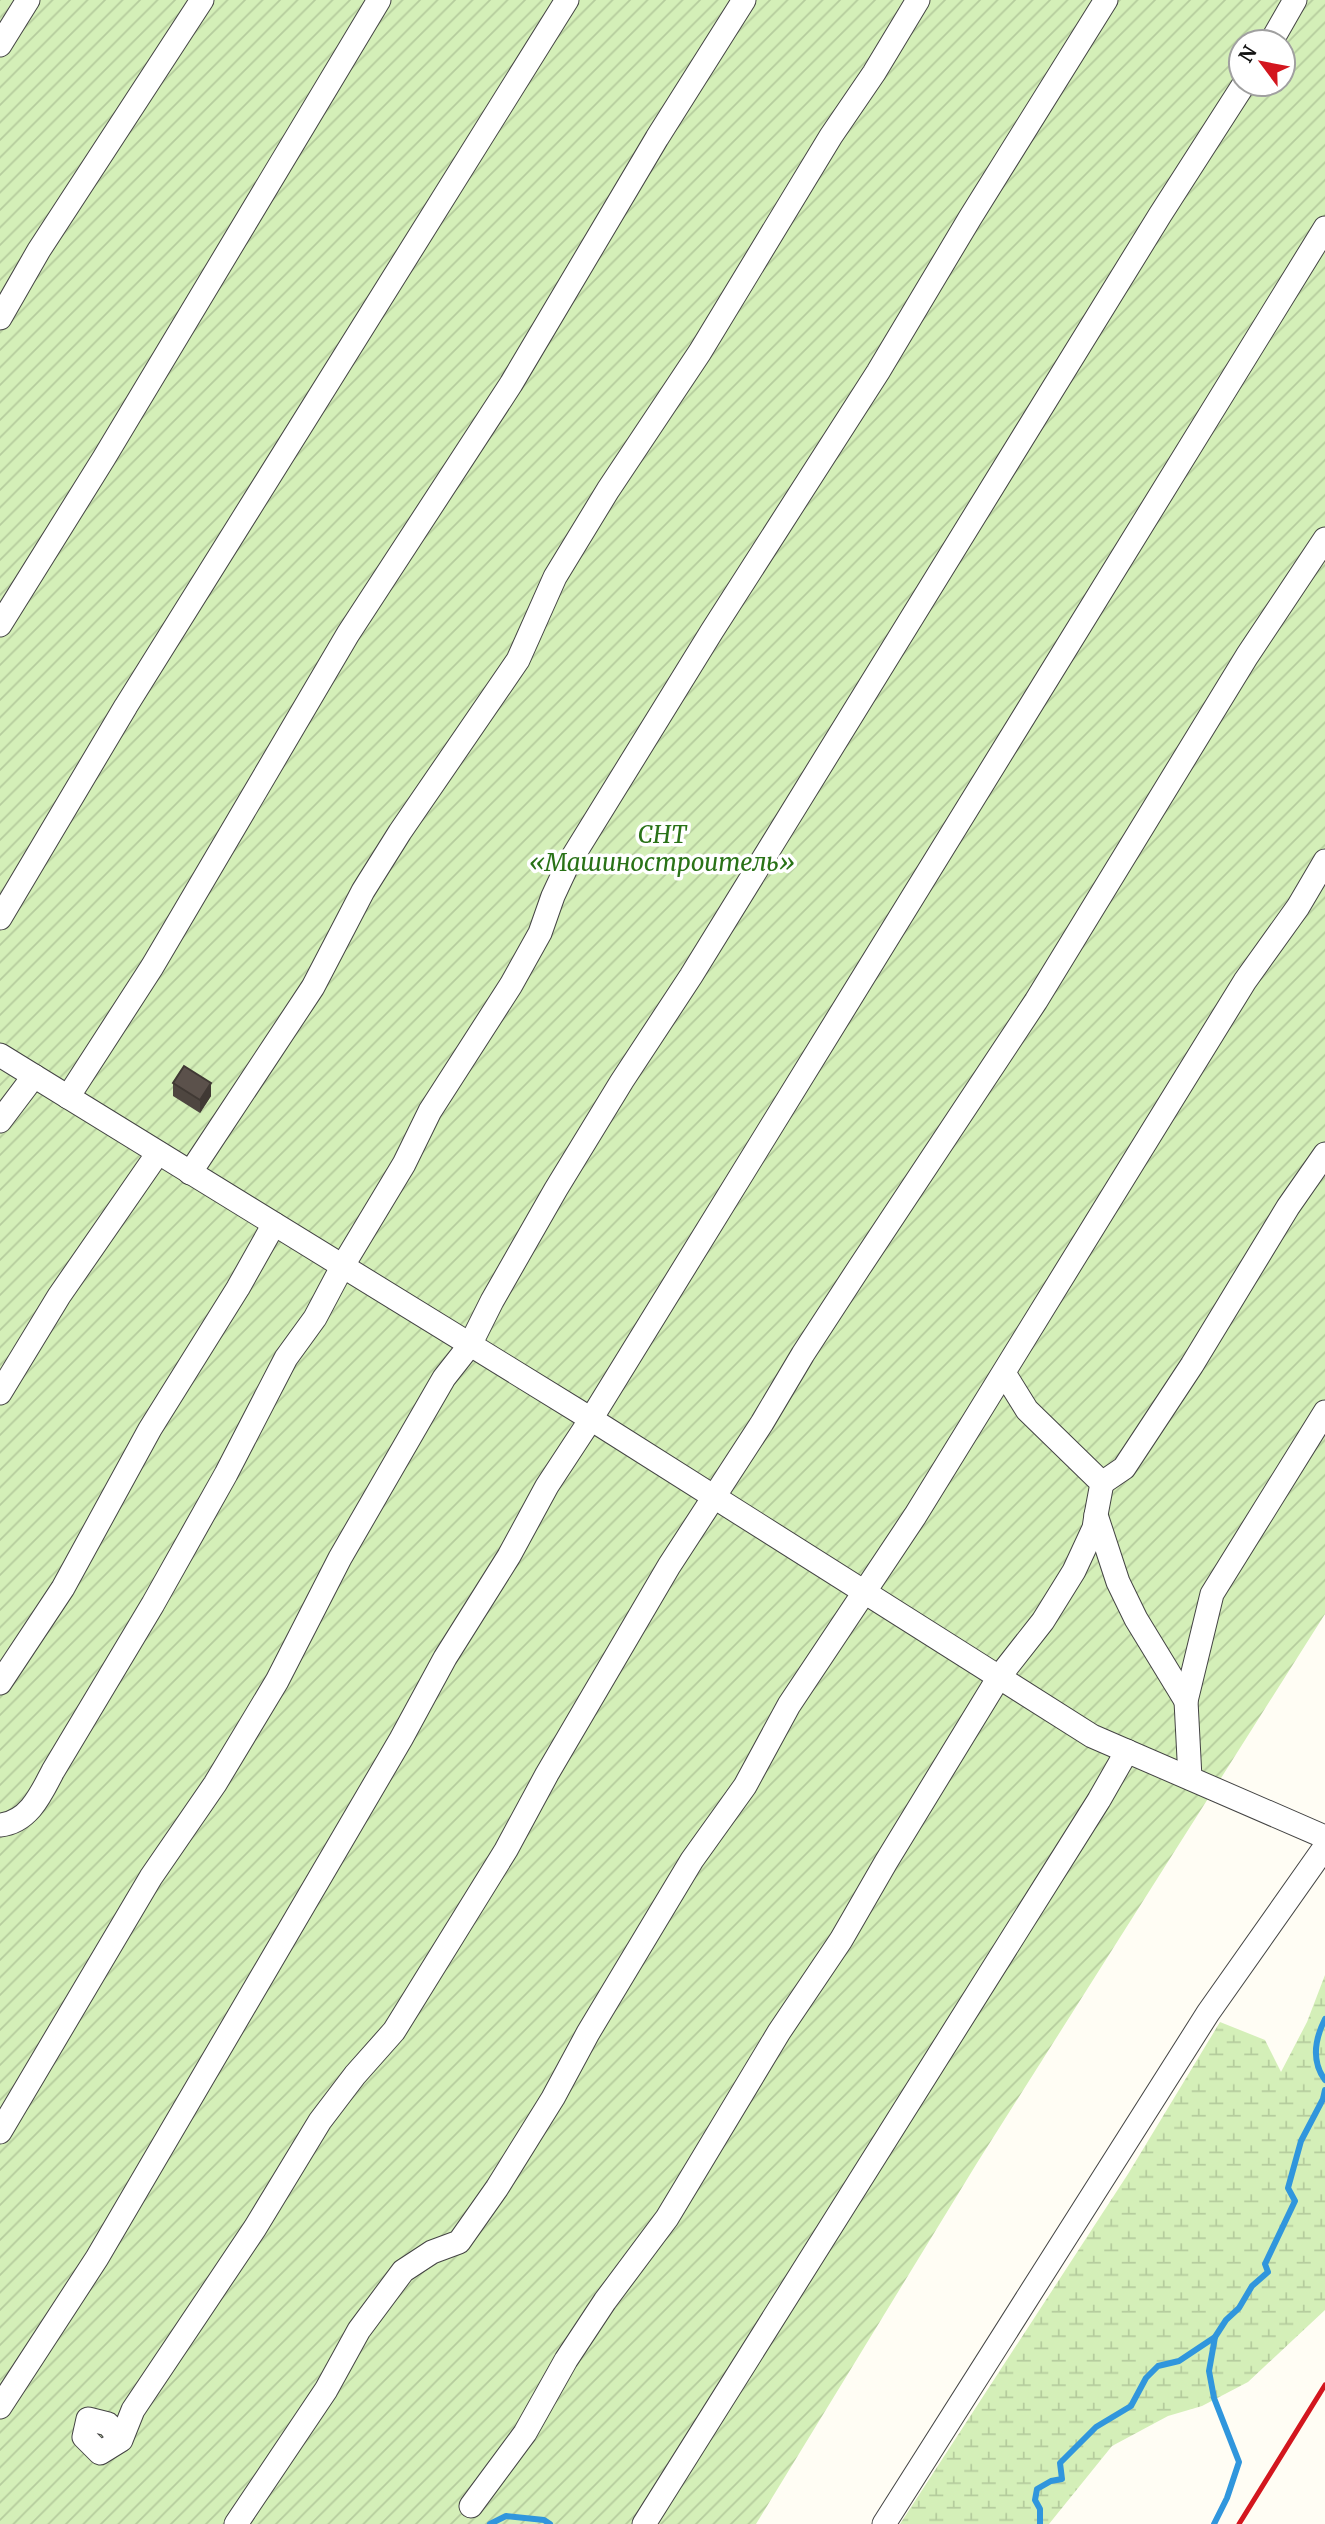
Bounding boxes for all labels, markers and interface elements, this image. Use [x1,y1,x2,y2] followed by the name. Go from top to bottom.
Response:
[1227,28,1297,98] north arrow
[1233,41,1262,67] text: N
[529,819,795,878] park label: СНТ «Машиностроитель»

